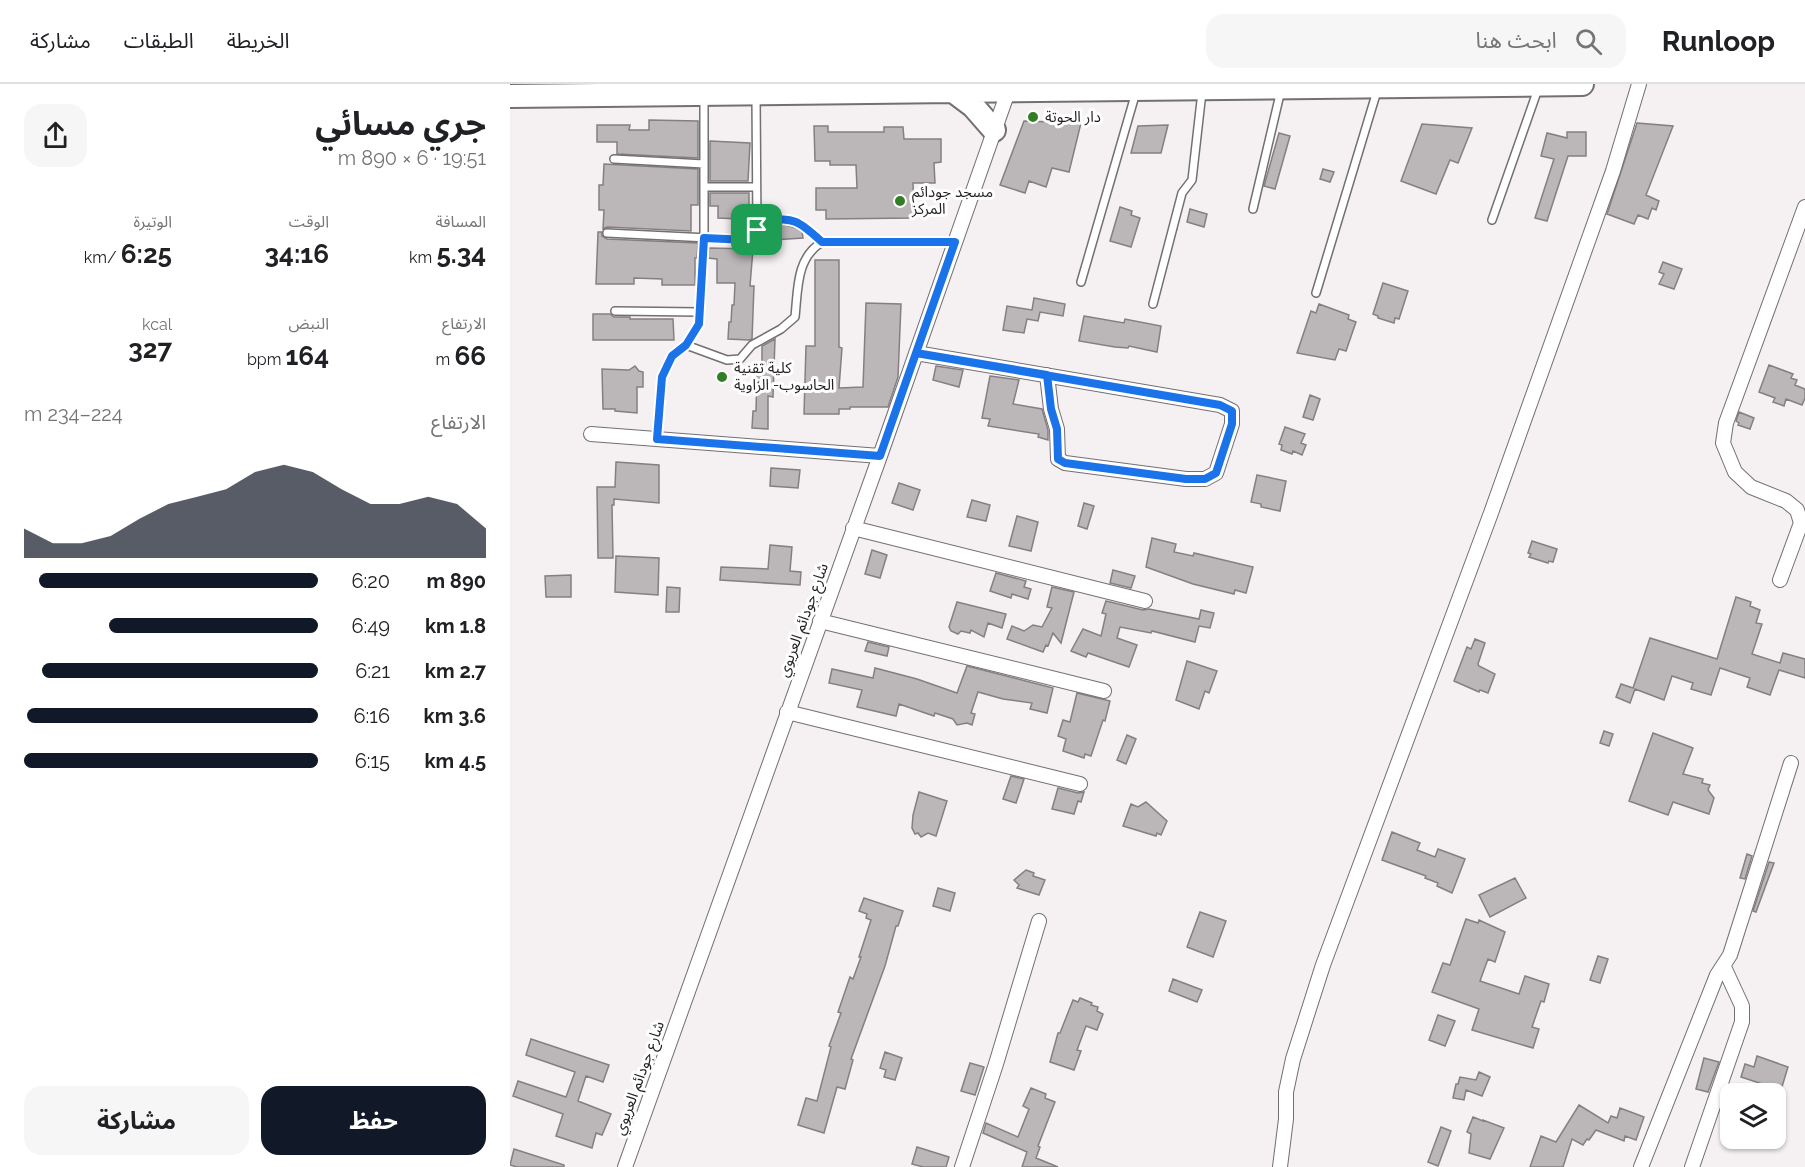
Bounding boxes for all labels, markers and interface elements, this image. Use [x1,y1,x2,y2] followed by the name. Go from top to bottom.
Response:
[1206,14,1626,68] search box
[1572,25,1605,58] icon: search
[1662,25,1775,58] text: Runloop
[1475,27,1557,53] text: ابحث هنا
[30,28,91,53] text: مشاركة
[124,28,194,53] text: الطبقات
[227,28,290,53] text: الخريطة
[24,104,87,167] button: share
[315,104,486,143] text: جري مسائي
[1045,108,1101,126] place label: دار الحوتة
[1026,110,1040,124] marker: دار الحوتة
[338,146,486,170] text: 19:51 · 6 × 890 m
[911,183,993,218] place label: مسجد جودائم المركز
[893,194,907,208] marker: مسجد جودائم المركز
[731,204,782,255] pin
[134,212,172,231] text: الوتيرة
[289,212,329,231] text: الوقت
[436,212,486,231] text: المسافة
[740,213,773,246] icon: arrive
[121,239,172,269] text: 6:25
[265,239,329,269] text: 34:16
[436,239,486,269] text: 5.34
[84,248,121,267] text: /km
[409,248,436,267] text: km
[288,314,329,333] text: النبض
[442,314,486,333] text: الارتفاع
[142,315,172,334] text: kcal
[128,334,172,364] text: 327
[286,341,329,371] text: 164
[454,341,486,371] text: 66
[247,350,286,369] text: bpm
[436,350,454,369] text: m
[734,359,834,394] place label: كلية تقنية الحاسوب- الزاوية
[715,370,729,384] marker: كلية تقنية الحاسوب- الزاوية
[24,402,123,426] text: 224–234 m
[431,410,486,434] text: الارتفاع
[774,560,835,680] street label: شارع جودائم العريوي
[352,569,390,593] text: 6:20
[426,569,486,593] text: 890 m
[352,614,390,638] text: 6:49
[425,614,486,638] text: 1.8 km
[355,659,390,683] text: 6:21
[425,659,486,683] text: 2.7 km
[354,704,390,728] text: 6:16
[424,704,486,728] text: 3.6 km
[355,749,390,773] text: 6:15
[424,749,486,773] text: 4.5 km
[610,1018,671,1138] street label: شارع جودائم العريوي
[1720,1083,1786,1149] map controls
[1720,1083,1786,1149] button: layers
[24,1086,249,1155] button: مشاركة
[261,1086,486,1155] button: حفظ

